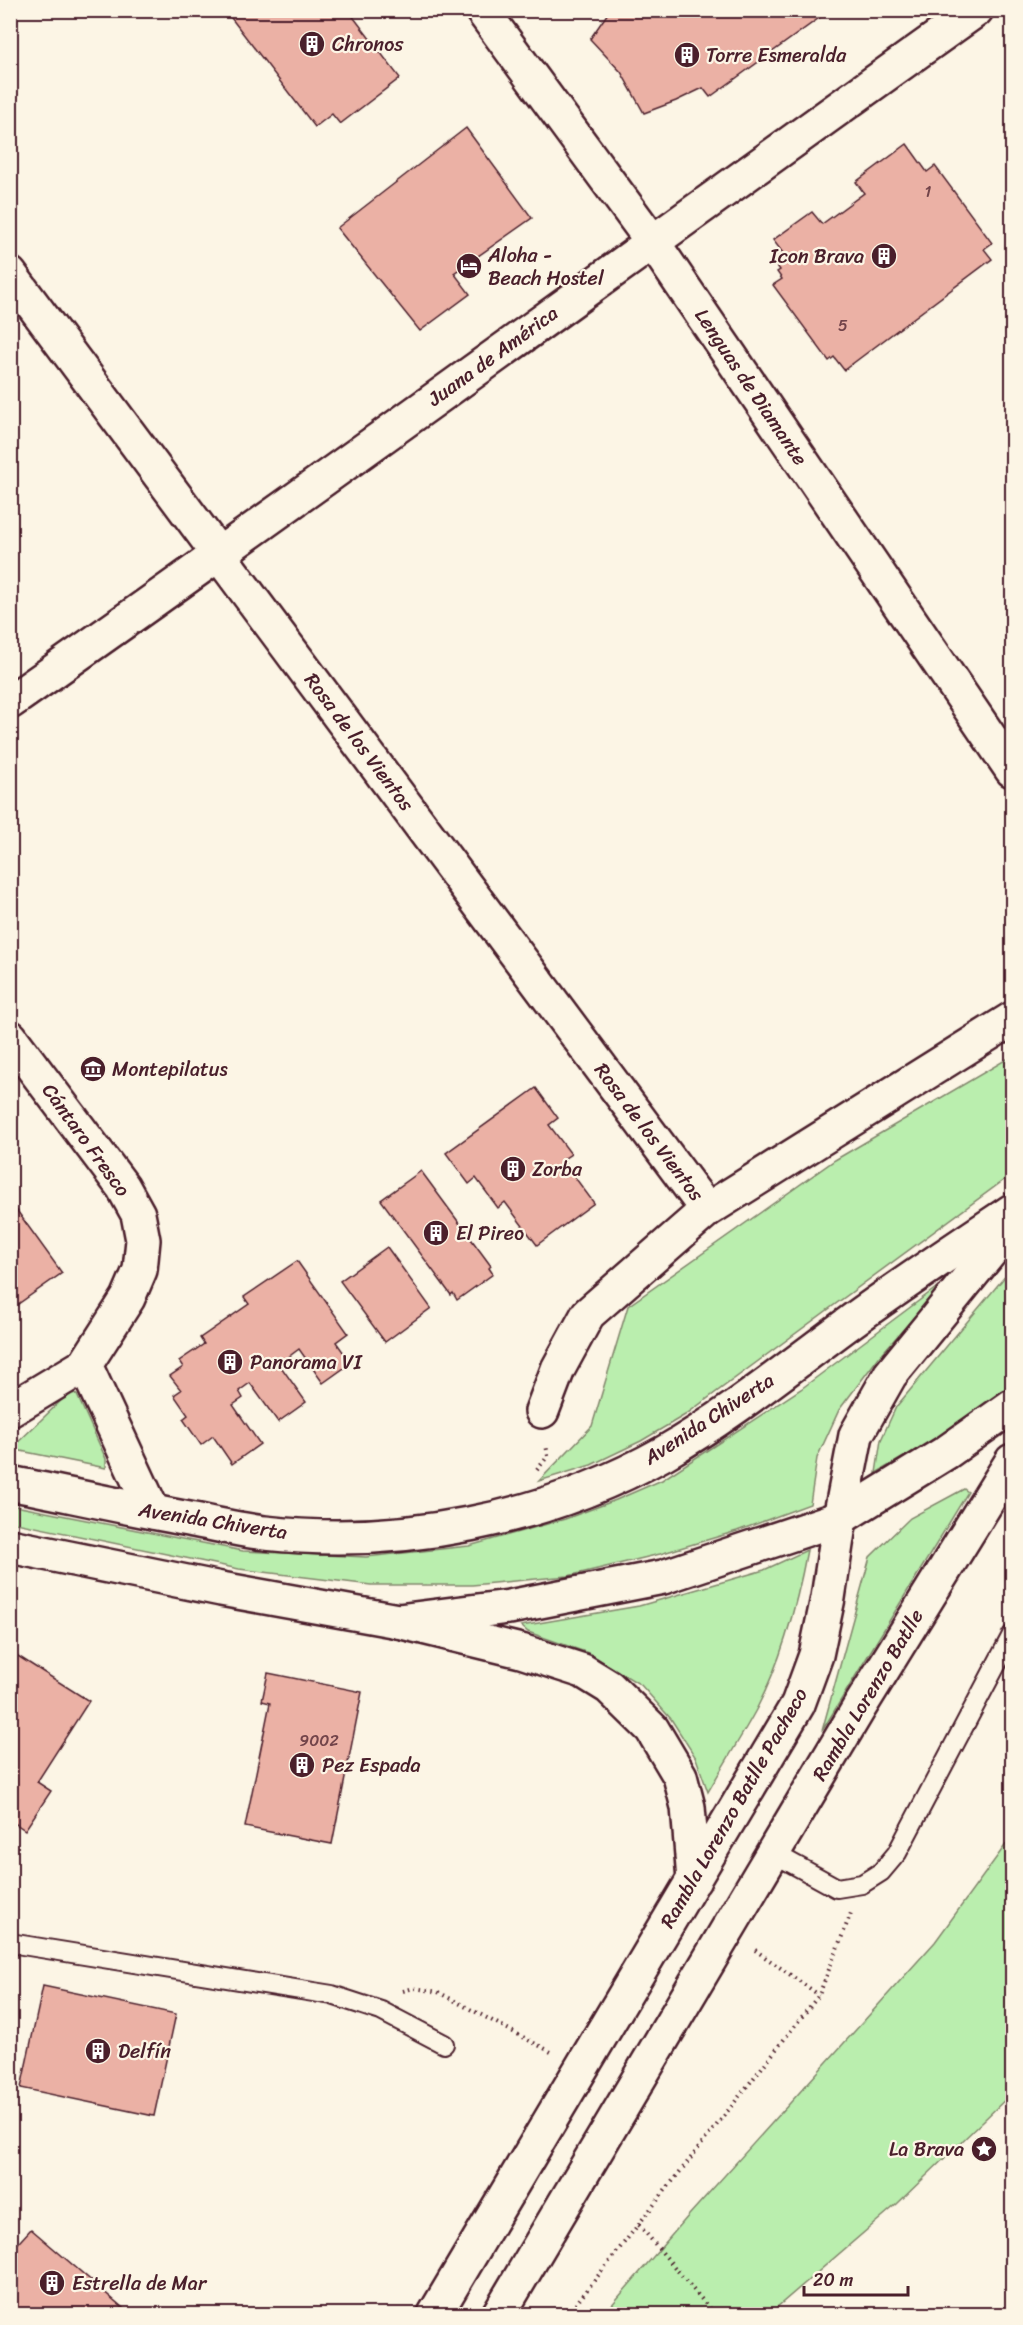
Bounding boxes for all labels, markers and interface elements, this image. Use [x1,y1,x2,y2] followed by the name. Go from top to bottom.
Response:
[332,27,404,62] place label: Chronos
[297,29,327,59] building icon: Chronos
[706,38,847,73] place label: Torre Esmeralda
[672,40,702,70] building icon: Torre Esmeralda
[925,177,932,206] house number: 1
[487,238,605,296] place label: Aloha - Beach Hostel
[769,239,864,274] place label: Icon Brava
[869,241,899,271] building icon: Icon Brava
[454,251,484,281] hotel icon: Aloha - Beach Hostel
[419,296,566,416] street label: Juana de América
[685,301,817,473] street label: Lenguas de Diamante
[838,311,848,340] house number: 5
[295,665,424,820] street label: Rosa de los Vientos
[112,1052,229,1087] place label: Montepilatus
[78,1054,108,1084] museum icon: Montepilatus
[585,1055,714,1210] street label: Rosa de los Vientos
[33,1076,139,1204] street label: Cántaro Fresco
[532,1152,583,1187] place label: Zorba
[498,1154,528,1184] building icon: Zorba
[456,1216,524,1251] place label: El Pireo
[421,1218,451,1248] building icon: El Pireo
[250,1345,363,1380] place label: Panorama VI
[215,1347,245,1377] building icon: Panorama VI
[636,1364,781,1475] street label: Avenida Chiverta
[135,1492,290,1550] street label: Avenida Chiverta
[803,1602,933,1788] street label: Rambla Lorenzo Batlle
[651,1681,817,1935] street label: Rambla Lorenzo Batlle Pacheco
[299,1726,339,1755] house number: 9002
[322,1748,421,1783] place label: Pez Espada
[287,1750,317,1780] building icon: Pez Espada
[118,2034,171,2069] place label: Delfín
[83,2036,113,2066] building icon: Delfín
[889,2132,964,2167] place label: La Brava
[969,2134,999,2164] place icon: La Brava
[804,2259,908,2297] scale bar
[813,2264,853,2296] text: 20 m
[72,2266,208,2301] place label: Estrella de Mar
[37,2268,67,2298] building icon: Estrella de Mar

